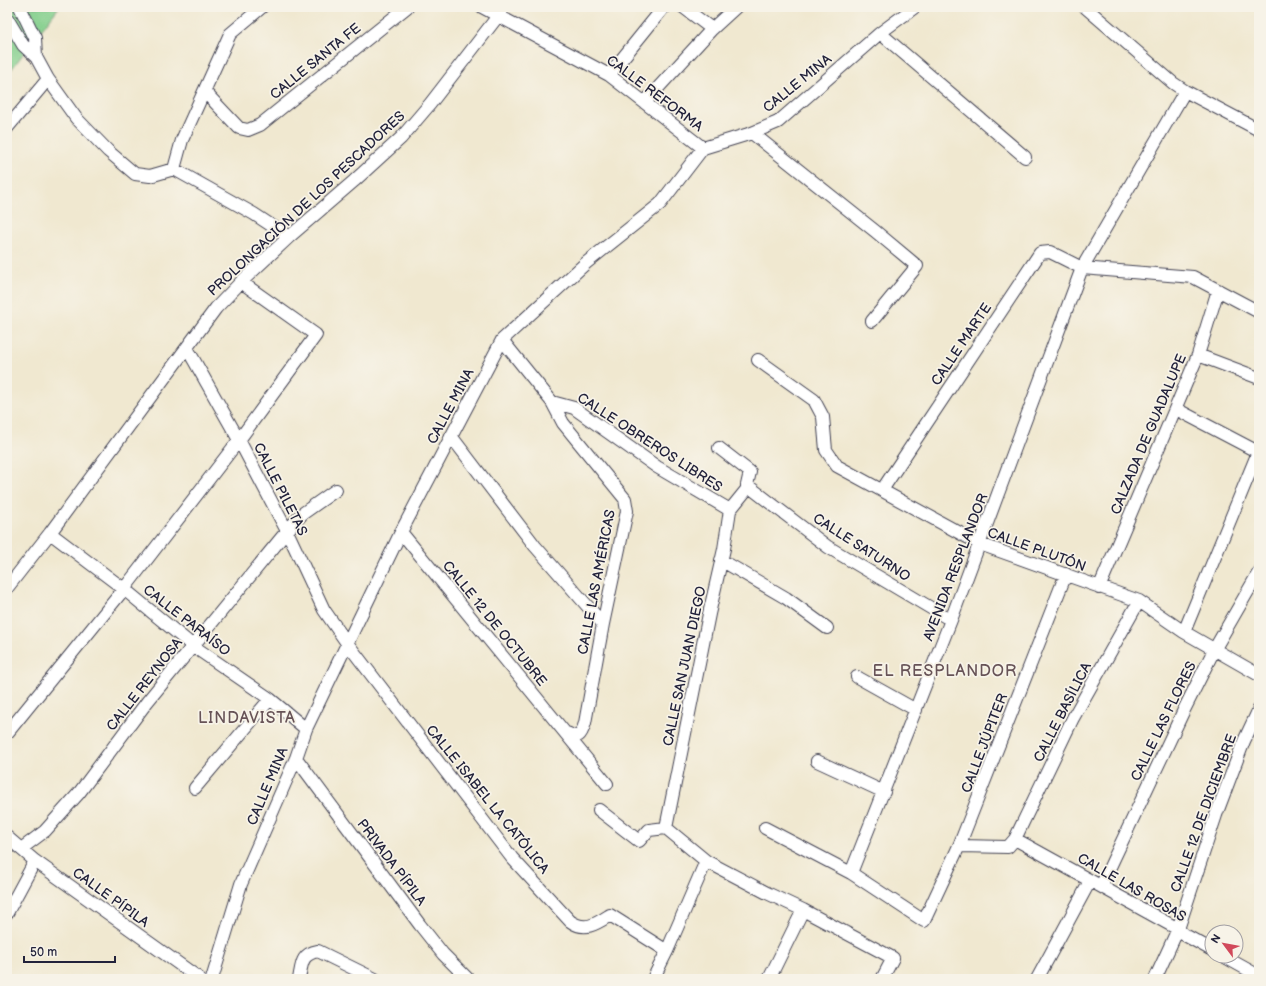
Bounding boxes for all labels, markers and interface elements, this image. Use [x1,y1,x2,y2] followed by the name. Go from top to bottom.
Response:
[267,20,364,103] street label: CALLE SANTA FE
[760,50,835,116] street label: CALLE MINA
[603,52,707,135] street label: CALLE REFORMA
[204,107,408,299] street label: PROLONGACIÓN DE LOS PESCADORES
[928,300,995,389] street label: CALLE MARTE
[1107,351,1190,517] street label: CALZADA DE GUADALUPE
[423,365,478,447] street label: CALLE MINA
[574,389,725,496] street label: CALLE OBREROS LIBRES
[250,440,311,539] street label: CALLE PILETAS
[919,491,991,643] street label: AVENIDA RESPLANDOR
[573,508,619,656] street label: CALLE LAS AMÉRICAS
[810,510,914,585] street label: CALLE SATURNO
[985,523,1089,575] street label: CALLE PLUTÓN
[439,557,550,689] street label: CALLE 12 DE OCTUBRE
[140,580,235,660] street label: CALLE PARAÍSO
[659,584,710,748] street label: CALLE SAN JUAN DIEGO
[103,634,186,734] street label: CALLE REYNOSA
[1029,659,1095,765] street label: CALLE BASÍLICA
[1127,659,1200,784] street label: CALLE LAS FLORES
[873,662,1017,681] district label: EL RESPLANDOR
[957,691,1011,795] street label: CALLE JÚPITER
[198,709,296,728] district label: LINDAVISTA
[422,721,554,877] street label: CALLE ISABEL LA CATÓLICA
[1167,732,1240,895] street label: CALLE 12 DE DICIEMBRE
[243,744,292,828] street label: CALLE MINA
[353,815,431,909] street label: PRIVADA PÍPILA
[1074,849,1189,925] street label: CALLE LAS ROSAS
[69,863,153,931] street label: CALLE PÍPILA
[1204,924,1244,964] north arrow
[1208,932,1224,946] text: N
[24,938,115,964] scale bar
[30,945,57,960] text: 50 m

